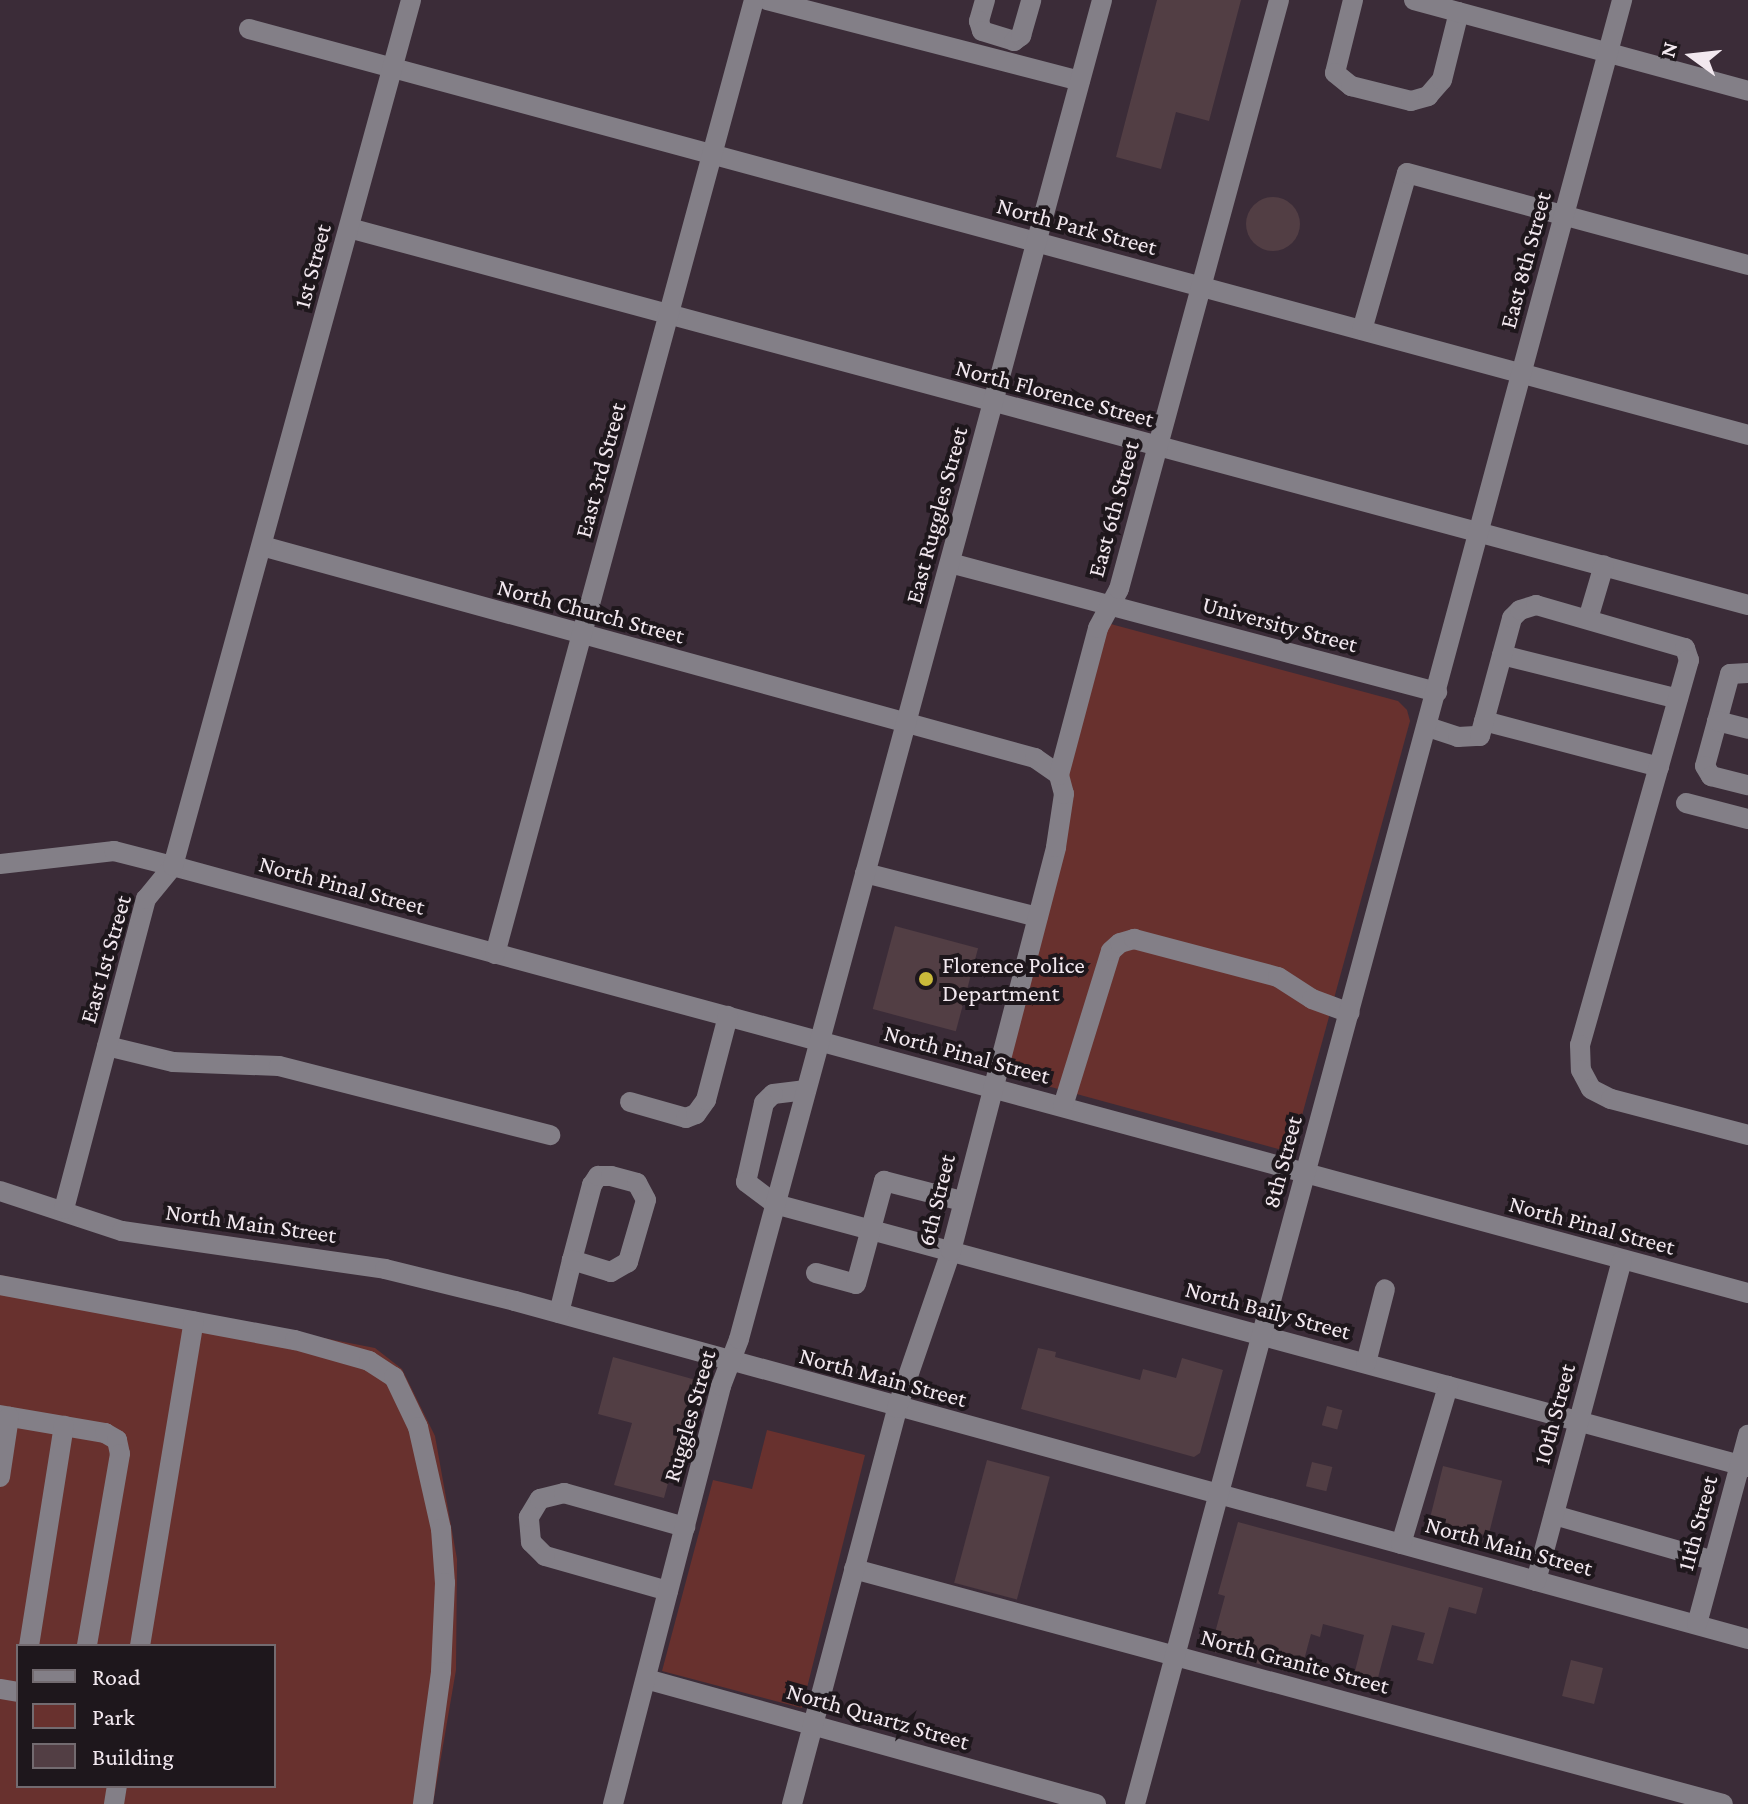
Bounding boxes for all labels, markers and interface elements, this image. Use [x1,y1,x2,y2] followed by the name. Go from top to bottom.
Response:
[1652,16,1732,96] north arrow
[1654,39,1682,60] text: N
[1493,188,1557,332] street label: East 8th Street
[994,191,1160,261] street label: North Park Street
[287,221,337,311] street label: 1st Street
[953,353,1157,433] street label: North Florence Street
[568,399,632,541] street label: East 3rd Street
[899,423,973,607] street label: East Ruggles Street
[1081,438,1145,580] street label: East 6th Street
[494,572,688,650] street label: North Church Street
[1199,589,1361,659] street label: University Street
[256,849,428,921] street label: North Pinal Street
[73,892,137,1026] street label: East 1st Street
[942,951,1085,1007] place label: Florence Police Department
[917,970,935,988] marker: Florence Police Department
[881,1018,1053,1090] street label: North Pinal Street
[1256,1113,1308,1211] street label: 8th Street
[911,1151,961,1249] street label: 6th Street
[1506,1189,1678,1261] street label: North Pinal Street
[164,1197,338,1249] street label: North Main Street
[1182,1274,1354,1346] street label: North Baily Street
[796,1341,970,1413] street label: North Main Street
[656,1347,722,1485] street label: Ruggles Street
[1527,1360,1581,1468] street label: 10th Street
[1670,1472,1724,1574] street label: 11th Street
[1422,1510,1596,1582] street label: North Main Street
[1198,1622,1392,1700] street label: North Granite Street
[16,1644,276,1788] legend
[92,1663,141,1690] text: Road
[783,1676,973,1756] street label: North Quartz Street
[92,1703,135,1730] text: Park
[92,1743,174,1770] text: Building

